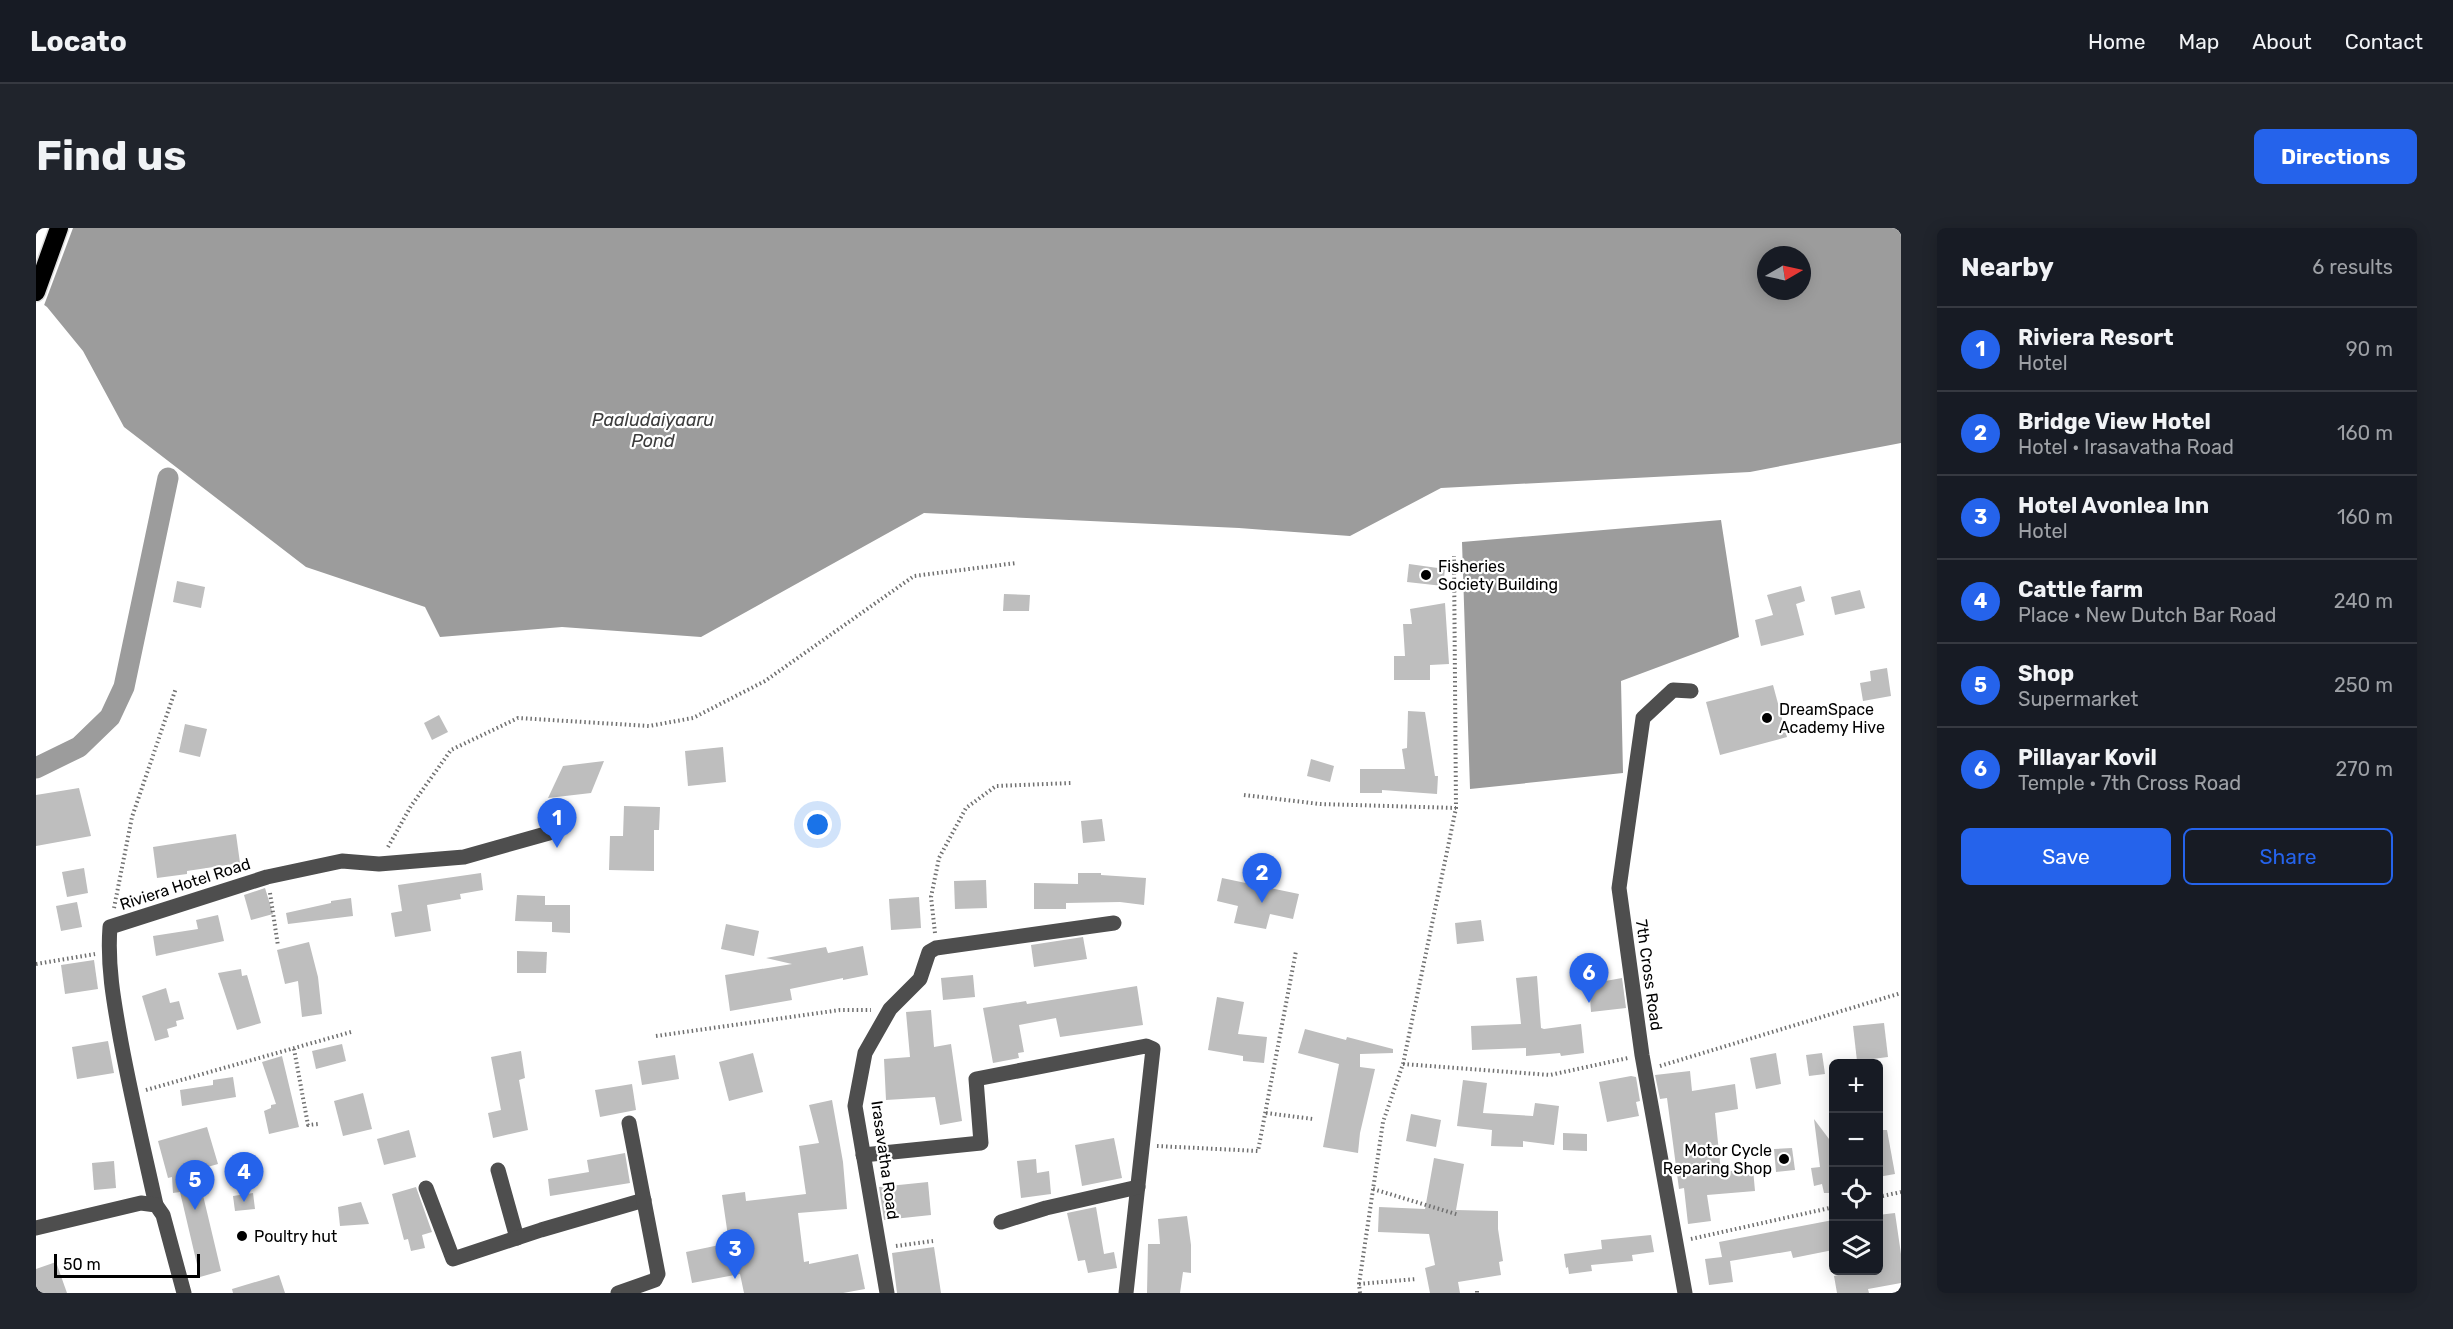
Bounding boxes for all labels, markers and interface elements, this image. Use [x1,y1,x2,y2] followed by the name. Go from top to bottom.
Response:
[30,25,127,58] text: Locato
[2088,29,2145,54] text: Home
[2178,29,2219,54] text: Map
[2252,29,2312,54] text: About
[2345,29,2423,54] text: Contact
[2254,129,2417,184] button: Directions
[36,131,187,181] text: Find us
[1757,246,1811,300] north arrow
[1961,252,2054,283] text: Nearby
[2312,255,2393,279] text: 6 results
[2018,324,2173,351] text: Riviera Resort
[1976,337,1985,361] text: 1
[2346,337,2393,361] text: 90 m
[2018,351,2068,375] text: Hotel
[2018,408,2211,435] text: Bridge View Hotel
[592,409,714,452] water label: Paaludaiyaaru Pond
[1974,421,1987,445] text: 2
[2337,421,2393,445] text: 160 m
[2018,435,2234,459] text: Hotel · Irasavatha Road
[2018,492,2209,519] text: Hotel Avonlea Inn
[1974,505,1987,529] text: 3
[2337,505,2393,529] text: 160 m
[2018,519,2068,543] text: Hotel
[1438,557,1558,594] place label: Fisheries Society Building
[1419,568,1433,582] marker: Fisheries Society Building
[2018,576,2143,603] text: Cattle farm
[1974,589,1987,613] text: 4
[2334,589,2393,613] text: 240 m
[2018,603,2276,627] text: Place · New Dutch Bar Road
[2018,660,2074,687] text: Shop
[1974,673,1987,697] text: 5
[2334,673,2393,697] text: 250 m
[2018,687,2138,711] text: Supermarket
[1779,700,1885,737] place label: DreamSpace Academy Hive
[1760,711,1774,725] marker: DreamSpace Academy Hive
[2018,744,2157,771] text: Pillayar Kovil
[1974,757,1987,781] text: 6
[2336,757,2393,781] text: 270 m
[2018,771,2241,795] text: Temple · 7th Cross Road
[538,798,576,848] pin: 1
[803,810,832,839] your location
[1961,828,2171,885] button: Save
[2183,828,2393,885] button: Share
[117,854,253,914] street label: Riviera Hotel Road
[1242,854,1282,903] pin: 2
[1632,918,1666,1032] street label: 7th Cross Road
[1570,954,1608,1003] pin: 6
[1829,1059,1883,1275] map controls
[1829,1059,1883,1113] button: +
[867,1099,903,1221] street label: Irasavatha Road
[1829,1113,1883,1167] button: −
[1663,1141,1772,1178] place label: Motor Cycle Reparing Shop
[224,1152,264,1202] pin: 4
[1777,1152,1791,1166] marker: Motor Cycle Reparing Shop
[176,1160,214,1210] pin: 5
[1829,1167,1883,1221] button: locate
[1829,1221,1883,1275] button: layers
[254,1227,337,1246] place label: Poultry hut
[235,1229,249,1243] marker: Poultry hut
[716,1230,754,1279] pin: 3
[54,1251,200,1278] scale bar
[63,1255,101,1274] text: 50 m

